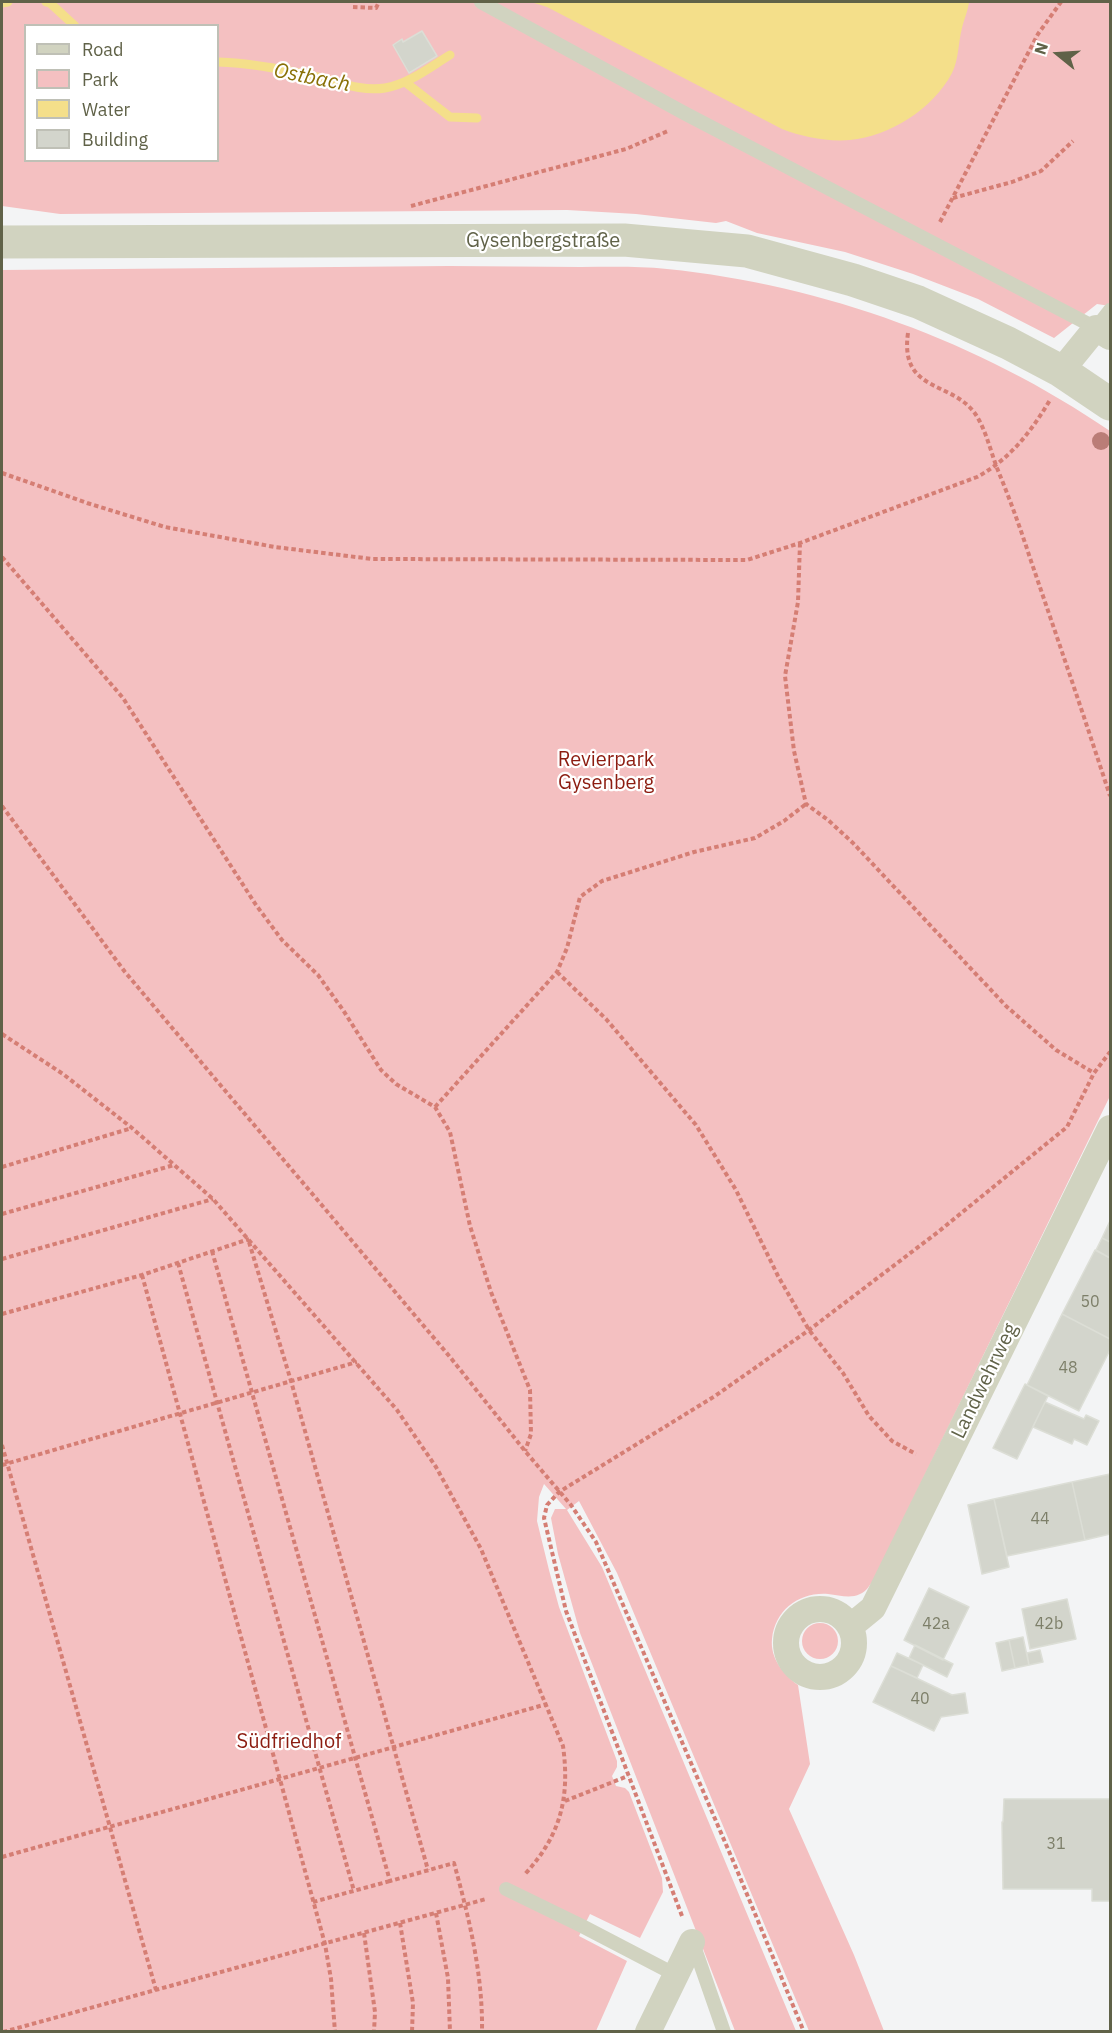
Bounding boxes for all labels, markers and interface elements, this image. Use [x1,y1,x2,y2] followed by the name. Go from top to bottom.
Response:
[24,24,219,162] legend
[1028,24,1088,84] north arrow
[82,38,123,61] text: Road
[1030,40,1052,57] text: N
[272,58,352,98] water label: Ostbach
[82,68,118,91] text: Park
[82,98,130,121] text: Water
[82,128,148,151] text: Building
[466,229,620,253] street label: Gysenbergstraße
[558,748,654,795] park label: Revierpark Gysenberg
[1080,1292,1100,1312] house number: 50
[947,1319,1023,1443] street label: Landwehrweg
[1058,1358,1078,1378] house number: 48
[1030,1509,1050,1529] house number: 44
[922,1614,950,1634] house number: 42a
[1035,1614,1063,1634] house number: 42b
[910,1689,930,1709] house number: 40
[237,1730,341,1754] park label: Südfriedhof
[1046,1834,1066,1854] house number: 31

